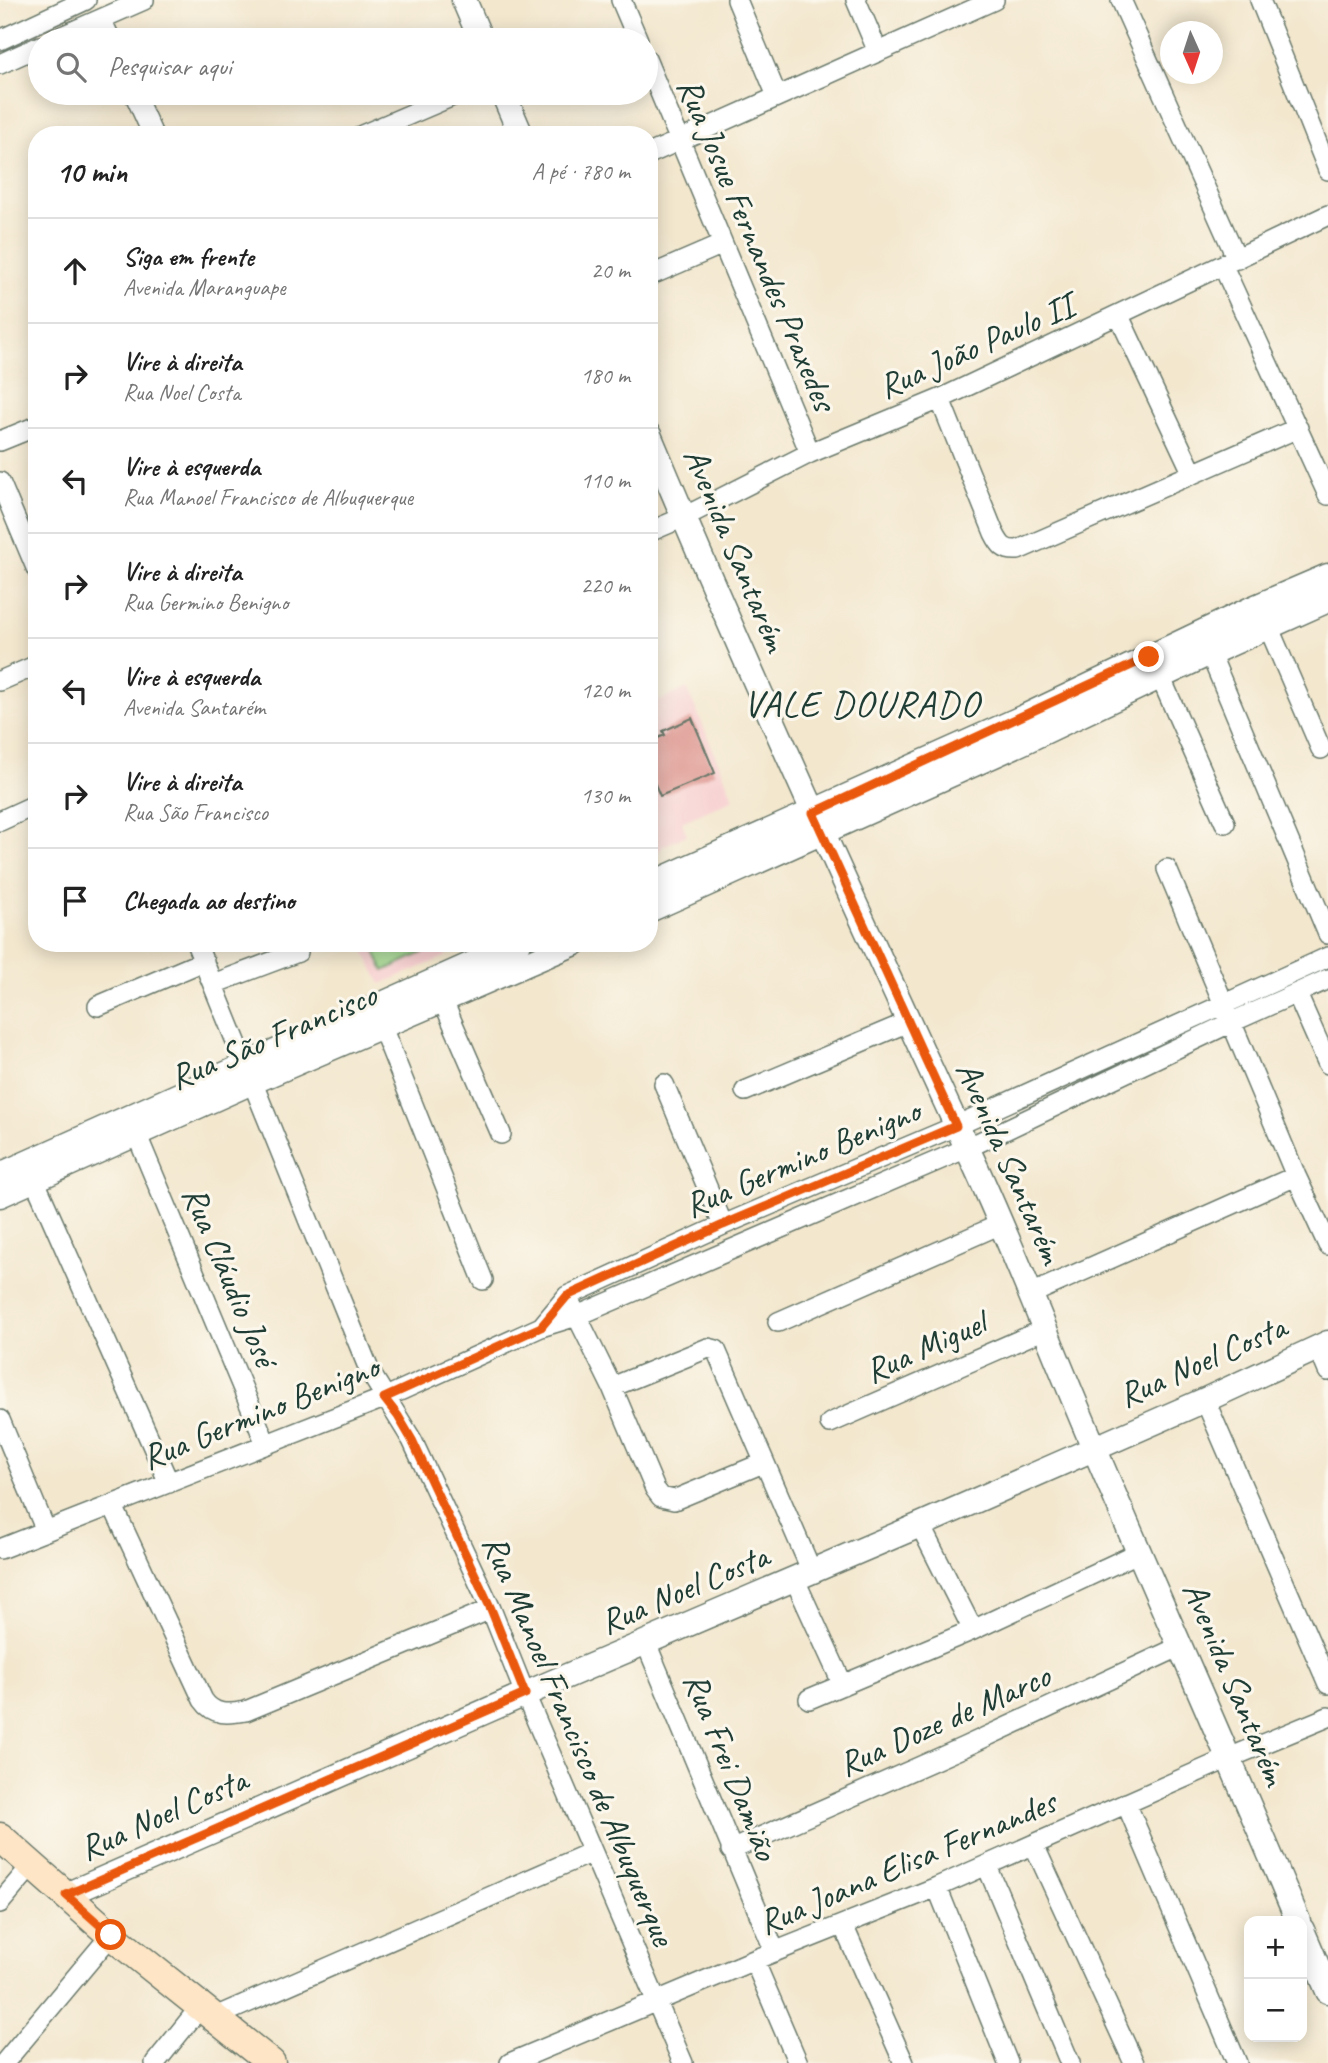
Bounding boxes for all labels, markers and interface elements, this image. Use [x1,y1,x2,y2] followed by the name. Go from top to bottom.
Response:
[1160,21,1223,84] north arrow
[28,28,658,105] search box
[52,48,90,86] icon: search
[108,50,232,83] text: Pesquisar aqui
[667,71,849,420] street label: Rua Josue Fernandes Praxedes
[56,153,127,191] text: 10 min
[532,157,630,186] text: A pé · 780 m
[123,240,254,273] text: Siga em frente
[56,252,94,290] icon: ahead
[591,256,630,285] text: 20 m
[123,273,286,302] text: Avenida Maranguape
[871,280,1087,409] street label: Rua João Paulo II
[123,345,242,378] text: Vire à direita
[56,357,94,395] icon: right
[581,361,630,390] text: 180 m
[123,378,240,407] text: Rua Noel Costa
[673,441,800,660] street label: Avenida Santarém
[123,450,260,483] text: Vire à esquerda
[56,462,94,500] icon: left
[581,466,630,495] text: 110 m
[123,483,413,512] text: Rua Manoel Francisco de Albuquerque
[123,555,242,588] text: Vire à direita
[56,567,94,605] icon: right
[581,571,630,600] text: 220 m
[123,588,288,617] text: Rua Germino Benigno
[1133,641,1164,672] route end
[123,660,260,693] text: Vire à esquerda
[56,672,94,710] icon: left
[581,676,630,705] text: 120 m
[743,680,982,727] district label: VALE DOURADO
[123,693,265,722] text: Avenida Santarém
[123,765,242,798] text: Vire à direita
[56,777,94,815] icon: right
[581,781,630,810] text: 130 m
[123,798,268,827] text: Rua São Francisco
[56,882,94,920] icon: arrive
[123,884,295,917] text: Chegada ao destino
[163,972,385,1100] street label: Rua São Francisco
[945,1054,1076,1273] street label: Avenida Santarém
[677,1087,930,1228] street label: Rua Germino Benigno
[172,1179,290,1378] street label: Rua Cláudio José
[858,1298,998,1394] street label: Rua Miguel
[1111,1303,1295,1418] street label: Rua Noel Costa
[135,1343,388,1480] street label: Rua Germino Benigno
[472,1528,687,1954] street label: Rua Manoel Francisco de Albuquerque
[593,1532,777,1645] street label: Rua Noel Costa
[1172,1575,1299,1794] street label: Avenida Santarém
[831,1653,1058,1787] street label: Rua Doze de Marco
[673,1666,790,1868] street label: Rua Frei Damião
[72,1756,256,1871] street label: Rua Noel Costa
[752,1778,1065,1945] street label: Rua Joana Elisa Fernandes
[1244,1916,1307,2042] map controls
[1244,1916,1307,1979] button: +
[95,1919,126,1950] route start
[1244,1979,1307,2042] button: −

